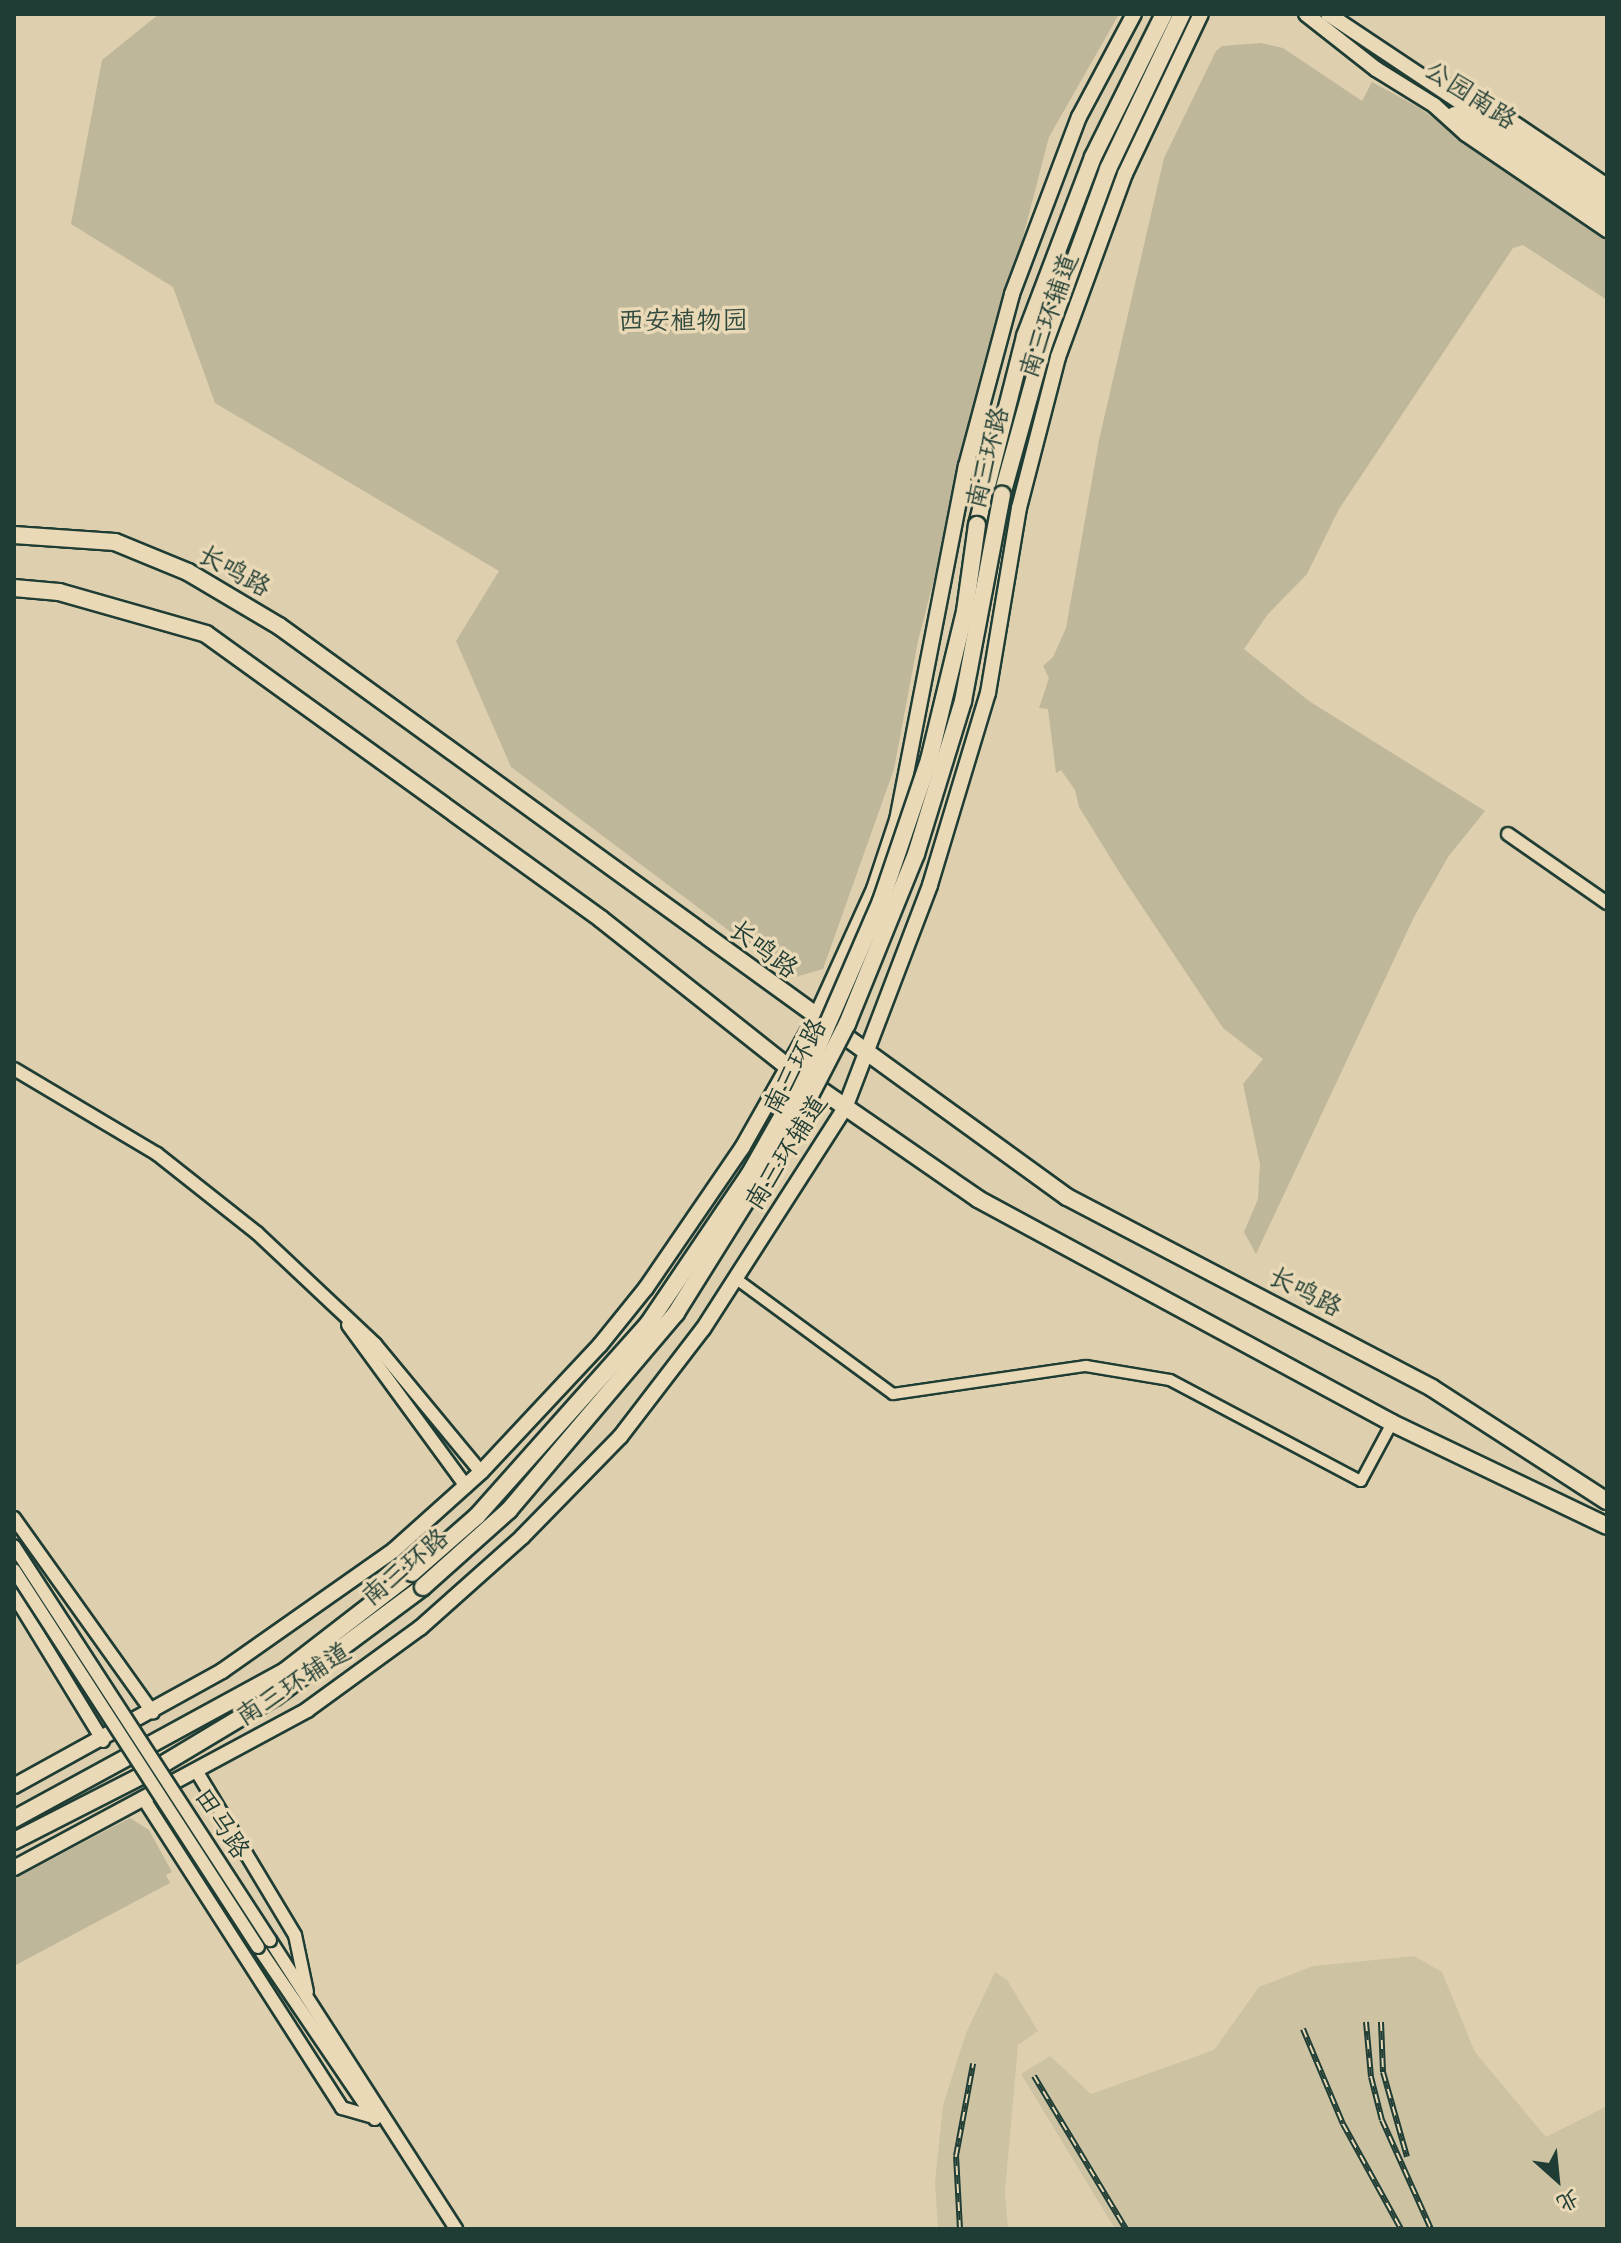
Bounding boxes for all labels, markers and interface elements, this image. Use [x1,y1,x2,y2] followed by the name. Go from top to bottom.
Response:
[1418,55,1522,137] street label: 公园南路
[1014,249,1086,383] street label: 南三环辅道
[618,306,748,338] park label: 西安植物园
[961,404,1017,512] street label: 南三环路
[192,539,276,605] street label: 长鸣路
[722,914,804,986] street label: 长鸣路
[758,1014,834,1120] street label: 南三环路
[739,1090,835,1216] street label: 南三环辅道
[1263,1261,1347,1325] street label: 长鸣路
[356,1523,456,1613] street label: 南三环路
[231,1637,357,1733] street label: 南三环辅道
[187,1783,255,1865] street label: 田马路
[1517,2139,1597,2219] north arrow
[1552,2183,1584,2218] text: 北

